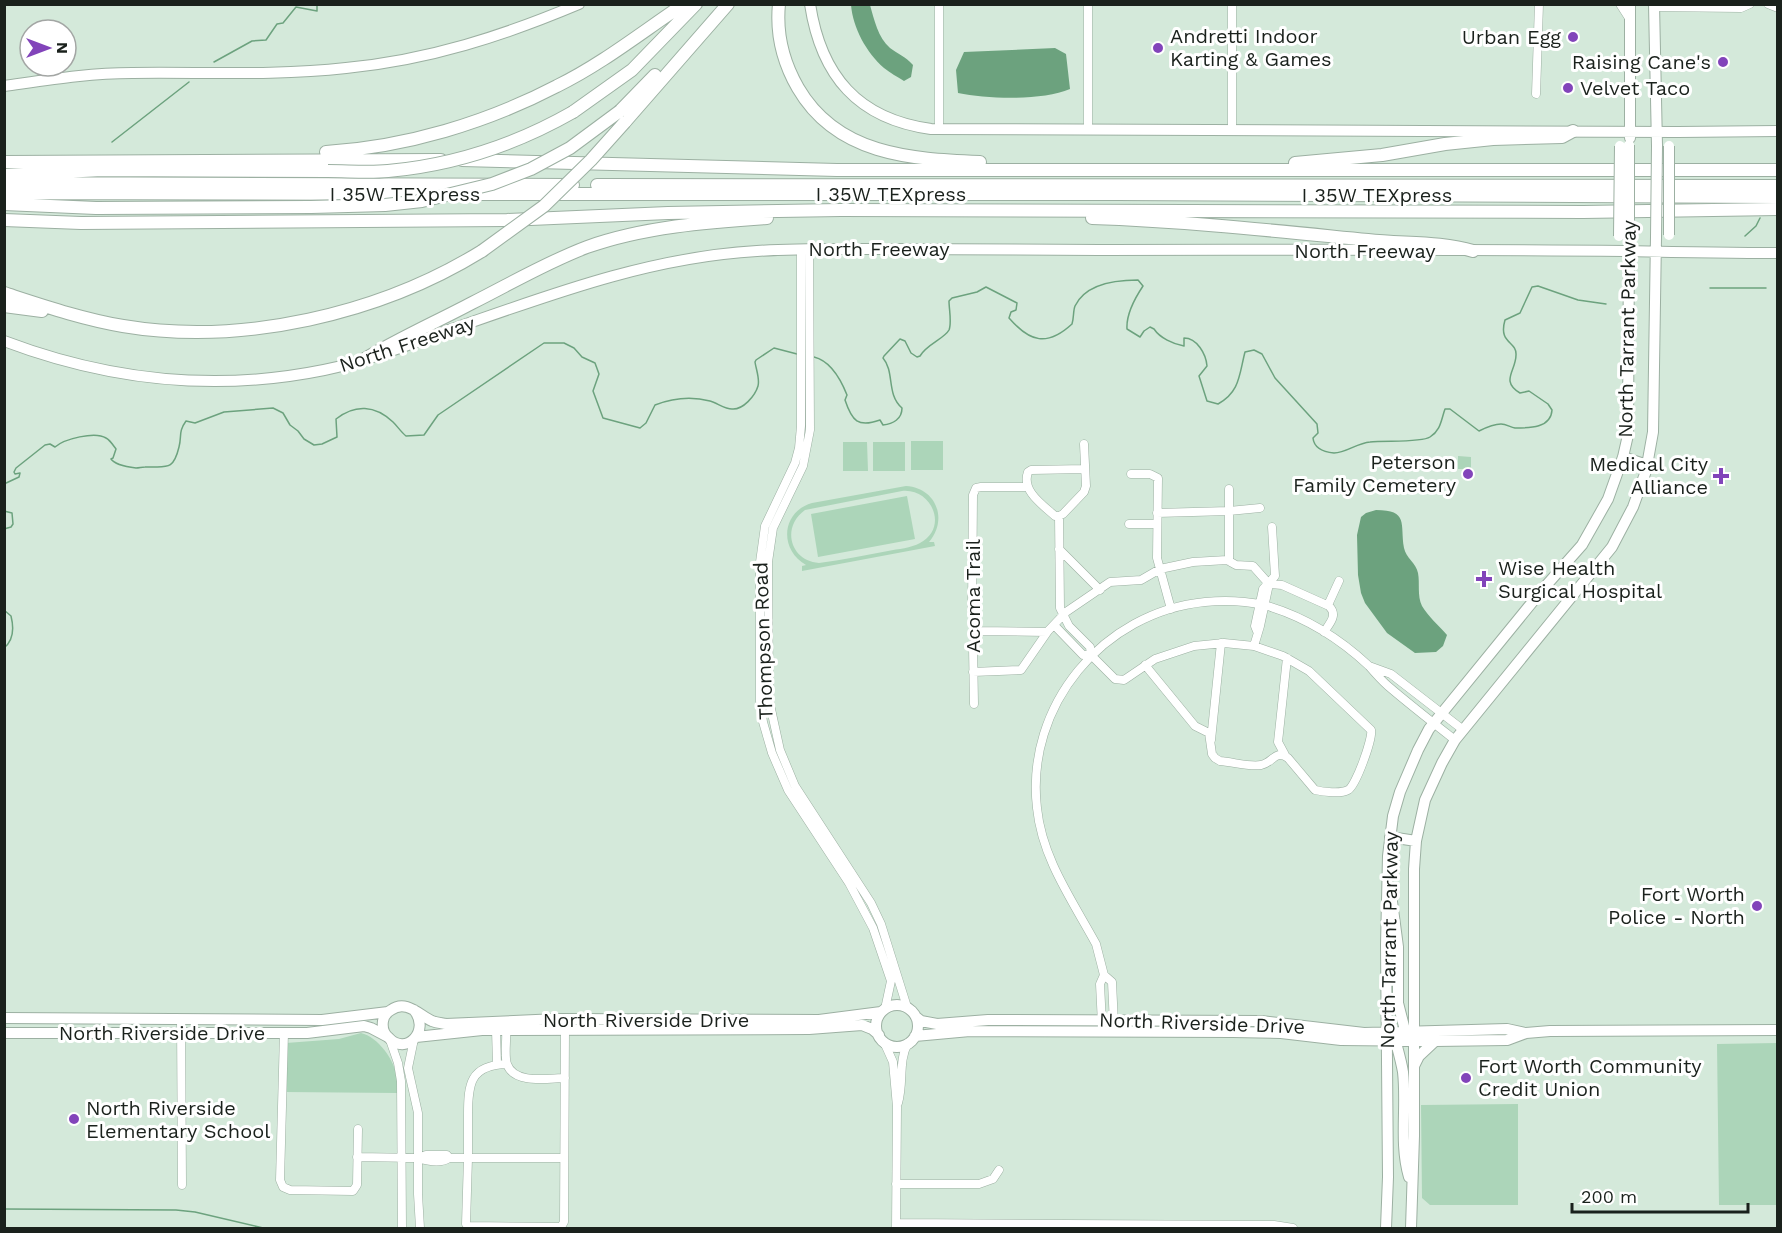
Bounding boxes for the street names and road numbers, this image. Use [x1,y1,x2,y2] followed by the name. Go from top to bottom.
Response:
[330,182,480,206] street label: I 35W TEXpress
[816,182,966,206] street label: I 35W TEXpress
[1302,183,1452,207] street label: I 35W TEXpress
[1613,219,1641,438] street label: North Tarrant Parkway
[808,237,950,261] street label: North Freeway
[1294,239,1436,263] street label: North Freeway
[336,311,479,377] street label: North Freeway
[961,539,985,653] street label: Acoma Trail
[748,562,778,720] street label: Thompson Road
[1375,830,1403,1049] street label: North Tarrant Parkway
[1098,1007,1306,1039] street label: North Riverside Drive
[543,1008,749,1032] street label: North Riverside Drive
[59,1021,265,1045] street label: North Riverside Drive

